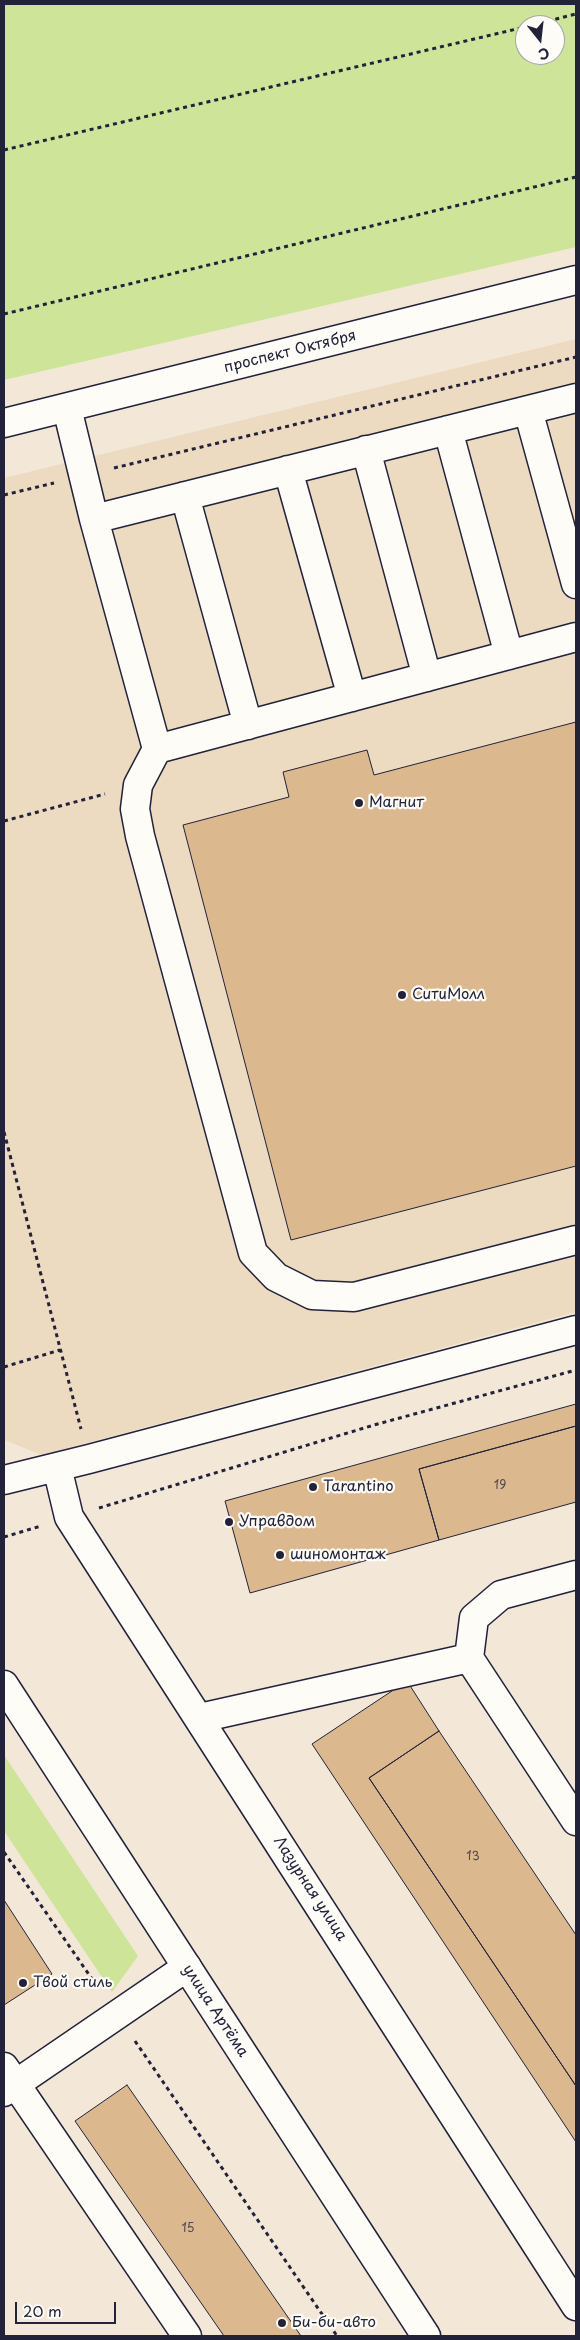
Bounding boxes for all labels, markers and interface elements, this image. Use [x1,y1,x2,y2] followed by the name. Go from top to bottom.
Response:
[515,15,565,65] north arrow
[536,42,552,65] text: С
[222,327,358,377] street label: проспект Октября
[369,794,424,812] place label: Магнит
[353,797,365,809] marker: Магнит
[412,986,485,1004] place label: СитиМолл
[396,989,408,1001] marker: СитиМолл
[323,1478,394,1496] place label: Tarantino
[494,1479,506,1493] house number: 19
[307,1481,319,1493] marker: Tarantino
[239,1513,315,1531] place label: Управдом
[223,1516,235,1528] marker: Управдом
[290,1546,386,1564] place label: шиномонтаж
[274,1549,286,1561] marker: шиномонтаж
[270,1833,350,1945] street label: Лазурная улица
[466,1850,480,1864] house number: 13
[178,1961,252,2061] street label: улица Артёма
[33,1974,112,1992] place label: Твой стиль
[17,1977,29,1989] marker: Твой стиль
[181,2222,195,2236] house number: 15
[18,2292,119,2324] scale bar
[23,2299,62,2322] text: 20 m
[292,2314,376,2332] place label: Би-би-авто
[276,2317,288,2329] marker: Би-би-авто

